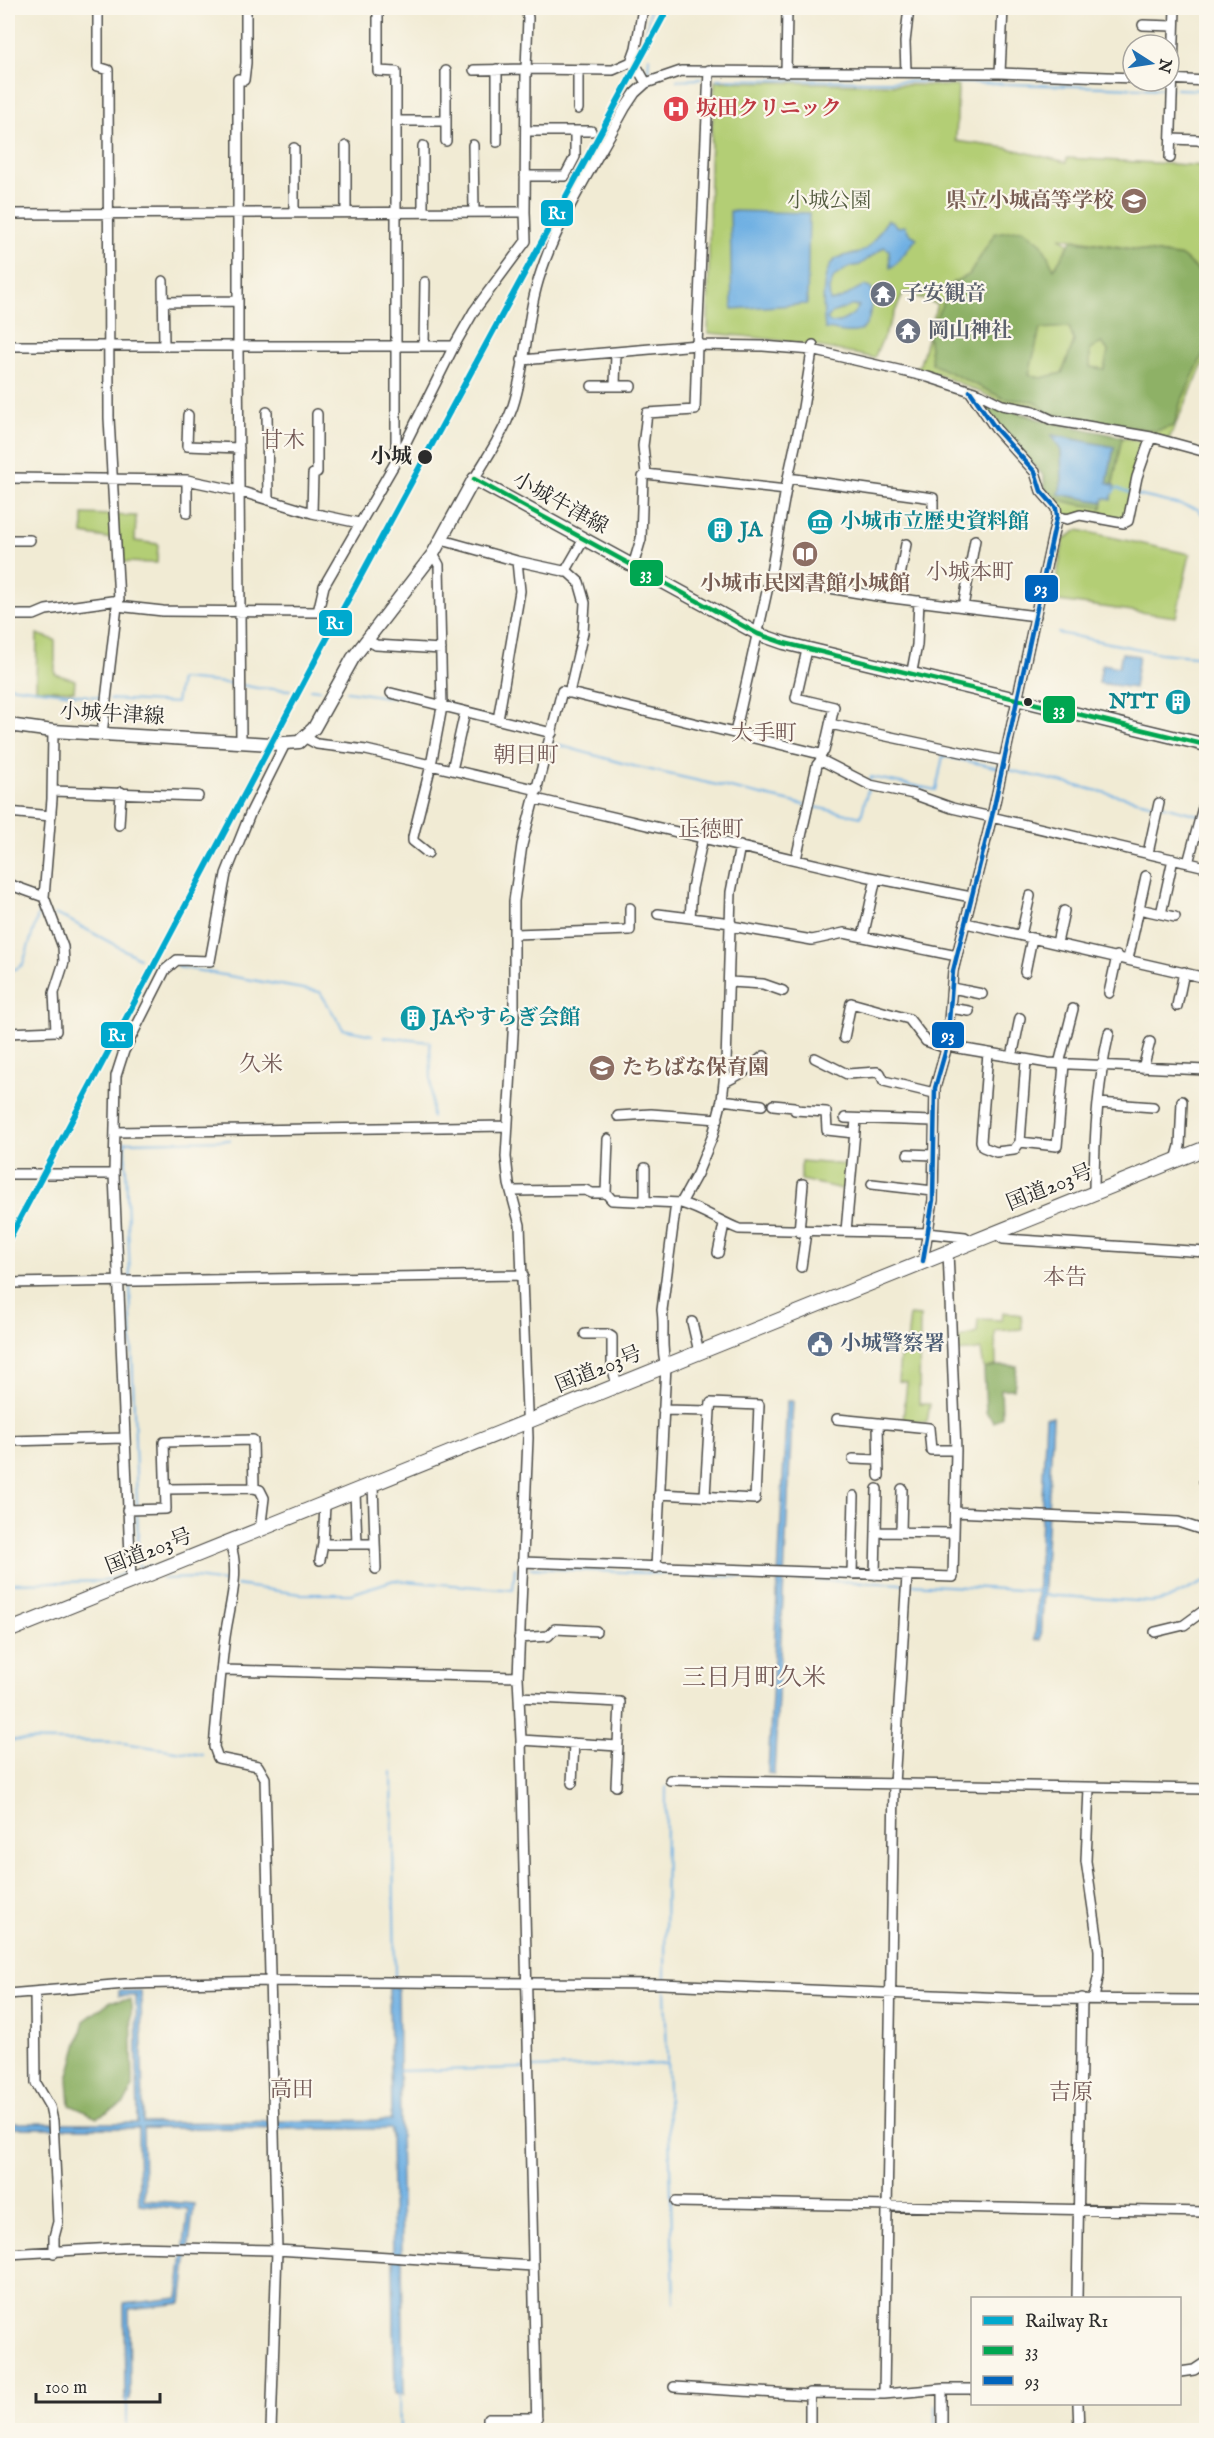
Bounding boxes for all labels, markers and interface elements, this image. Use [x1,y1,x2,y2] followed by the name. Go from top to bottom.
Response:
[1121,33,1181,93] north arrow
[1152,56,1175,75] text: N
[661,94,691,124] hospital icon: 坂田クリニック
[696,96,842,123] place label: 坂田クリニック
[1119,186,1149,216] school or university icon: 県立小城高等学校
[787,188,871,215] park label: 小城公園
[946,188,1114,215] place label: 県立小城高等学校
[540,199,574,227] line badge: R1
[548,205,566,225] text: R1
[868,279,898,309] temple icon: 子安観音
[902,281,986,308] place label: 子安観音
[893,316,923,346] temple icon: 岡山神社
[928,318,1012,345] place label: 岡山神社
[261,427,305,455] district label: 甘木
[370,444,412,471] place label: 小城
[416,448,434,466] marker: 小城
[508,467,612,541] street label: 小城牛津線
[805,507,835,537] museum icon: 小城市立歴史資料館
[840,509,1029,536] place label: 小城市立歴史資料館
[705,515,735,545] building icon: JA
[737,517,764,544] place label: JA
[790,539,820,569] library icon: 小城市民図書館小城館
[629,559,664,587] line badge: 33
[926,559,1014,587] district label: 小城本町
[640,565,652,585] text: 33
[700,571,910,598] place label: 小城市民図書館小城館
[1024,574,1059,603] line badge: 93
[1034,580,1048,600] text: 93
[318,609,353,637] line badge: R1
[326,615,344,635] text: R1
[1163,687,1193,717] building icon: NTT
[1108,689,1159,716] place label: NTT
[1042,695,1076,724] line badge: 33
[1022,696,1034,708] unlabelled marker
[59,699,165,731] street label: 小城牛津線
[1053,701,1065,721] text: 33
[731,720,797,748] district label: 大手町
[493,742,559,770] district label: 朝日町
[678,816,744,844] district label: 正徳町
[398,1003,428,1033] building icon: JAやすらぎ会館
[429,1005,580,1032] place label: JAやすらぎ会館
[100,1021,134,1049] line badge: R1
[931,1021,965,1049] line badge: 93
[108,1027,126,1047] text: R1
[941,1027,955,1047] text: 93
[239,1051,283,1079] district label: 久米
[587,1053,617,1083] school or university icon: たちばな保育園
[622,1055,769,1082] place label: たちばな保育園
[1003,1158,1097,1218] street label: 国道203号
[1043,1264,1087,1292] district label: 本告
[805,1329,835,1359] public building icon: 小城警察署
[840,1331,945,1358] place label: 小城警察署
[552,1340,646,1400] street label: 国道203号
[102,1523,196,1581] street label: 国道203号
[682,1663,826,1694] district label: 三日月町久米
[270,2076,314,2104] district label: 高田
[1049,2079,1093,2107] district label: 吉原
[971,2297,1181,2405] legend
[1025,2311,1108,2334] text: Railway R1
[1025,2341,1038,2364] text: 33
[36,2366,160,2404] scale bar
[1024,2371,1040,2394] text: 93
[45,2377,87,2400] text: 100 m

